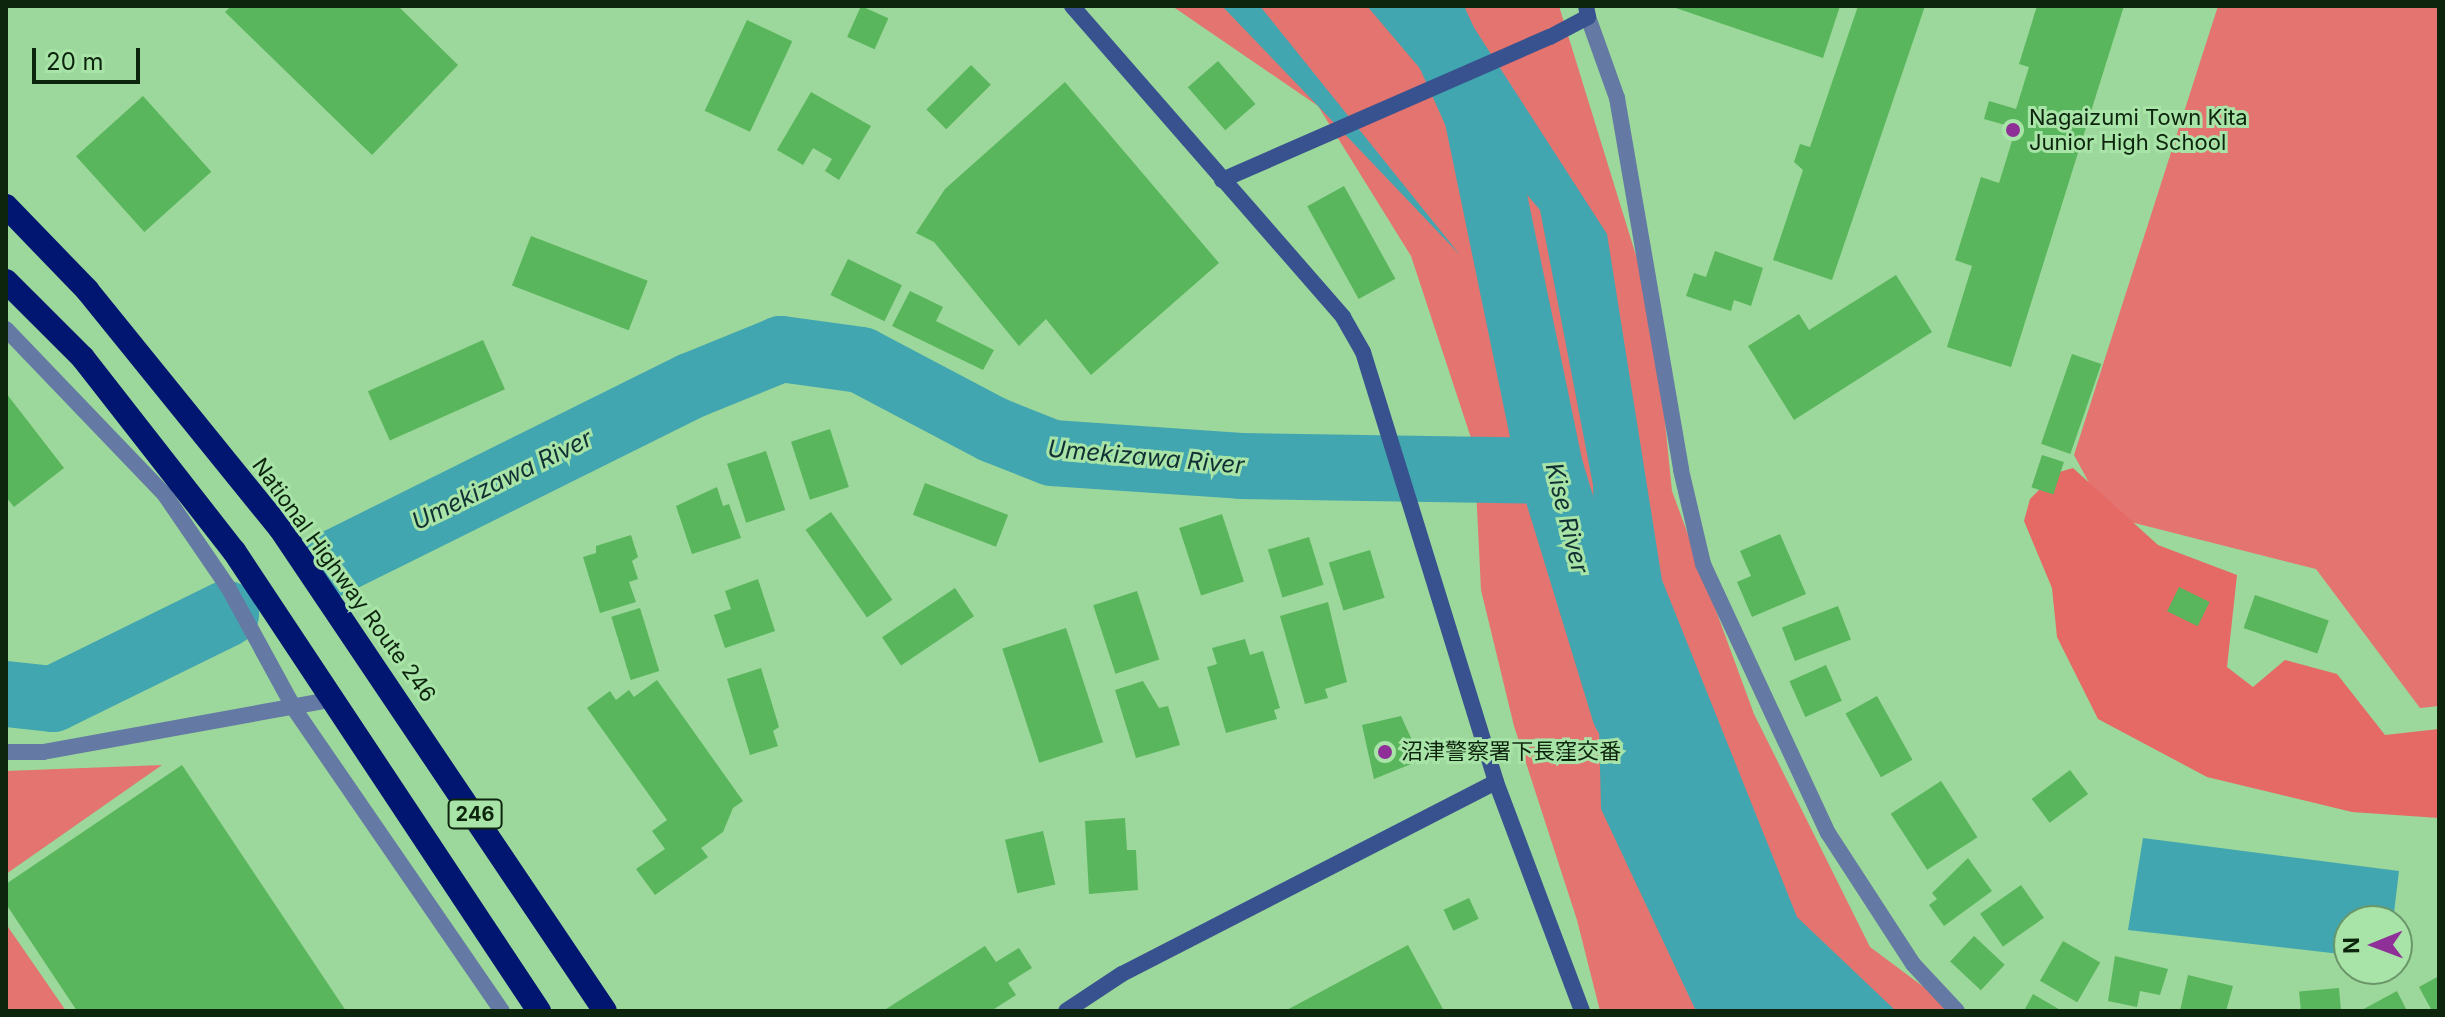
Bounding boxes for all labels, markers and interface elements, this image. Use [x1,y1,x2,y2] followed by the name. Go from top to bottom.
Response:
[36,32,144,82] scale bar
[46,47,104,76] text: 20 m
[2029,104,2248,156] place label: Nagaizumi Town Kita Junior High School
[2004,121,2022,139] marker: Nagaizumi Town Kita Junior High School
[407,424,597,536] water label: Umekizawa River
[1047,434,1245,480] water label: Umekizawa River
[247,453,441,707] street label: National Highway Route 246
[1539,460,1595,576] water label: Kise River
[1401,739,1621,765] place label: 沼津警察署下長窪交番
[1376,743,1394,761] marker: 沼津警察署下長窪交番
[447,798,503,830] road number: 246
[2333,905,2413,985] north arrow
[2338,937,2364,954] text: N

